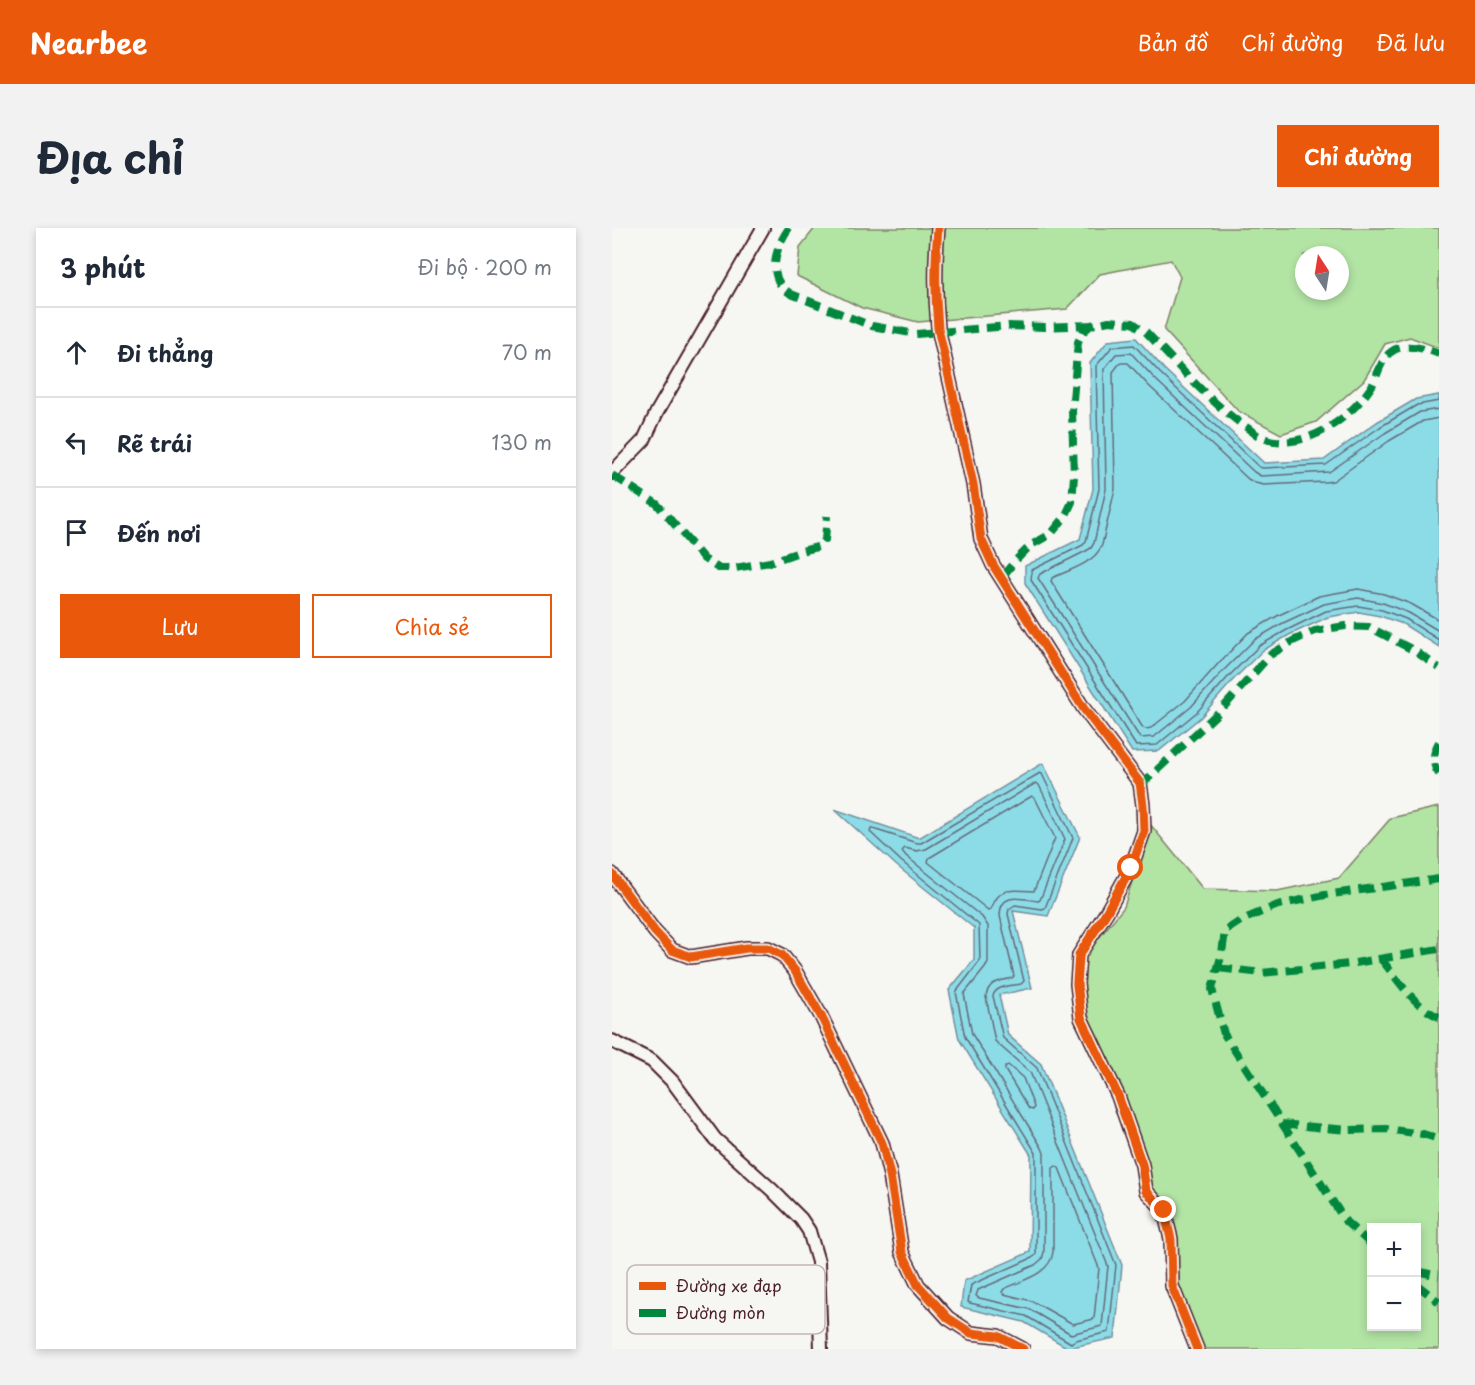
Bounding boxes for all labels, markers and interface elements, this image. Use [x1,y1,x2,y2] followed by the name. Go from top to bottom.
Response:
[30,21,147,64] text: Nearbee
[1138,26,1208,58] text: Bản đồ
[1241,26,1343,58] text: Chỉ đường
[1376,26,1445,58] text: Đã lưu
[36,125,184,188] text: Địa chỉ
[1277,125,1439,187] button: Chỉ đường
[1295,246,1349,300] north arrow
[60,248,146,287] text: 3 phút
[418,252,552,282] text: Đi bộ · 200 m
[60,336,93,369] icon: ahead
[117,336,213,369] text: Đi thẳng
[502,337,552,367] text: 70 m
[60,426,93,459] icon: left
[117,426,192,459] text: Rẽ trái
[492,427,552,457] text: 130 m
[60,516,93,549] icon: arrive
[117,516,201,549] text: Đến nơi
[60,594,300,658] button: Lưu
[312,594,552,658] button: Chia sẻ
[1117,854,1143,880] route start
[1150,1196,1176,1222] route end
[1367,1223,1421,1331] map controls
[1367,1223,1421,1277] button: +
[627,1265,825,1334] legend
[676,1273,782,1297] text: Đường xe đạp
[1367,1277,1421,1331] button: −
[676,1300,765,1324] text: Đường mòn

